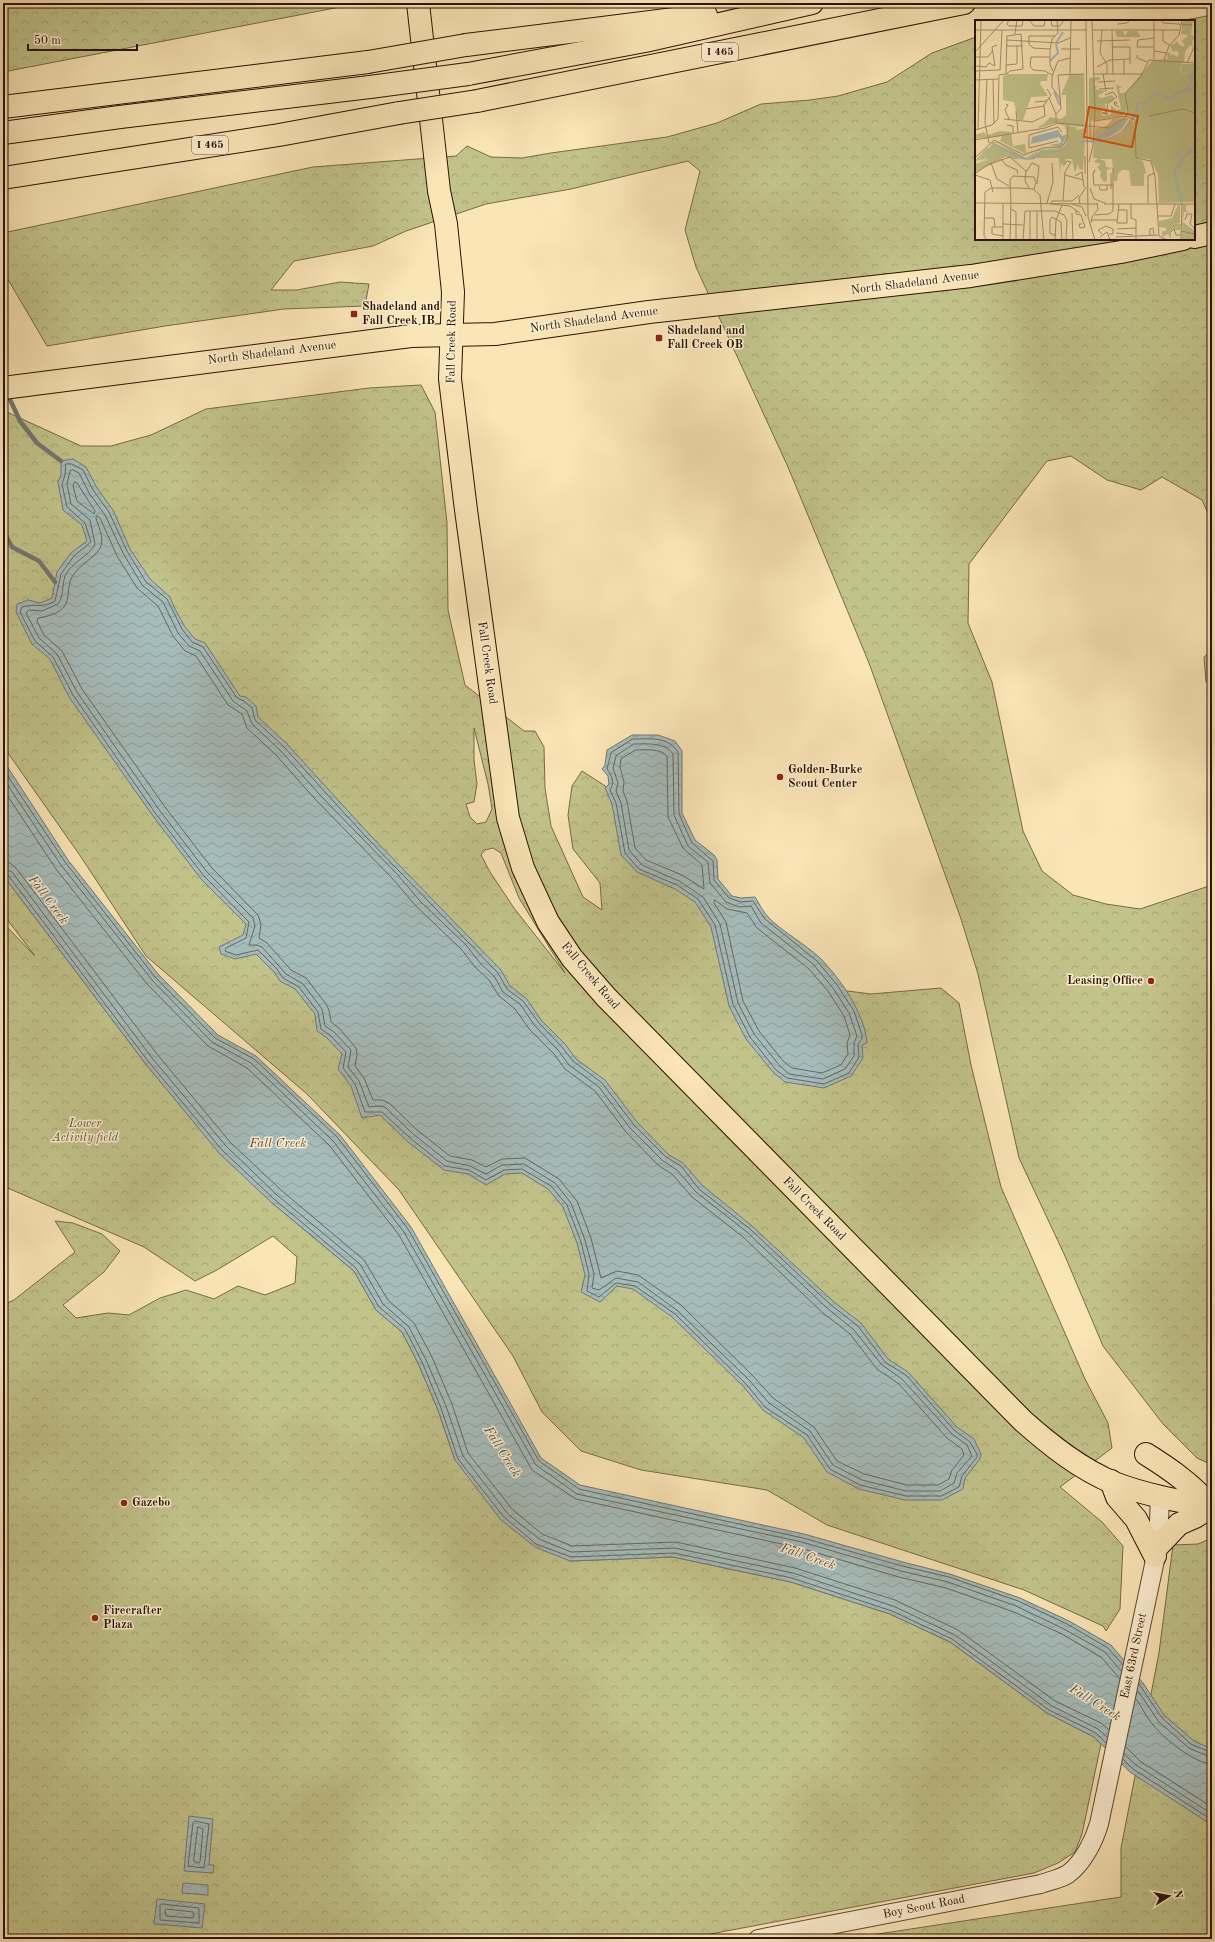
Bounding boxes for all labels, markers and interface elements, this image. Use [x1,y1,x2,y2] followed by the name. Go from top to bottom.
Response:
[975,20,1195,240] inset map
[28,26,137,52] scale bar
[34,34,61,47] text: 50 m
[702,43,738,61] road number: I 465
[192,136,228,154] road number: I 465
[850,269,980,297] street label: North Shadeland Avenue
[445,300,459,384] street label: Fall Creek Road
[362,301,440,327] place label: Shadeland and Fall Creek IB
[529,305,659,335] street label: North Shadeland Avenue
[349,309,359,319] marker: Shadeland and Fall Creek IB
[667,325,745,351] place label: Shadeland and Fall Creek OB
[654,333,664,343] marker: Shadeland and Fall Creek OB
[207,339,337,367] street label: North Shadeland Avenue
[475,621,499,705] street label: Fall Creek Road
[788,764,863,790] place label: Golden-Burke Scout Center
[775,772,785,782] marker: Golden-Burke Scout Center
[25,872,70,927] water label: Fall Creek
[559,940,621,1012] street label: Fall Creek Road
[1067,975,1143,987] place label: Leasing Office
[1146,976,1156,986] marker: Leasing Office
[51,1118,119,1144] park label: Lower Activity field
[248,1137,307,1150] water label: Fall Creek
[780,1175,848,1243] street label: Fall Creek Road
[481,1423,523,1480] water label: Fall Creek
[132,1497,170,1509] place label: Gazebo
[119,1498,129,1508] marker: Gazebo
[778,1541,837,1573] water label: Fall Creek
[103,1605,162,1631] place label: Firecrafter Plaza
[1119,1612,1149,1700] street label: East 63rd Street
[90,1613,100,1623] marker: Firecrafter Plaza
[1066,1682,1123,1724] water label: Fall Creek
[1149,1876,1189,1916] north arrow
[1171,1889,1184,1900] text: N
[882,1893,966,1921] street label: Boy Scout Road

